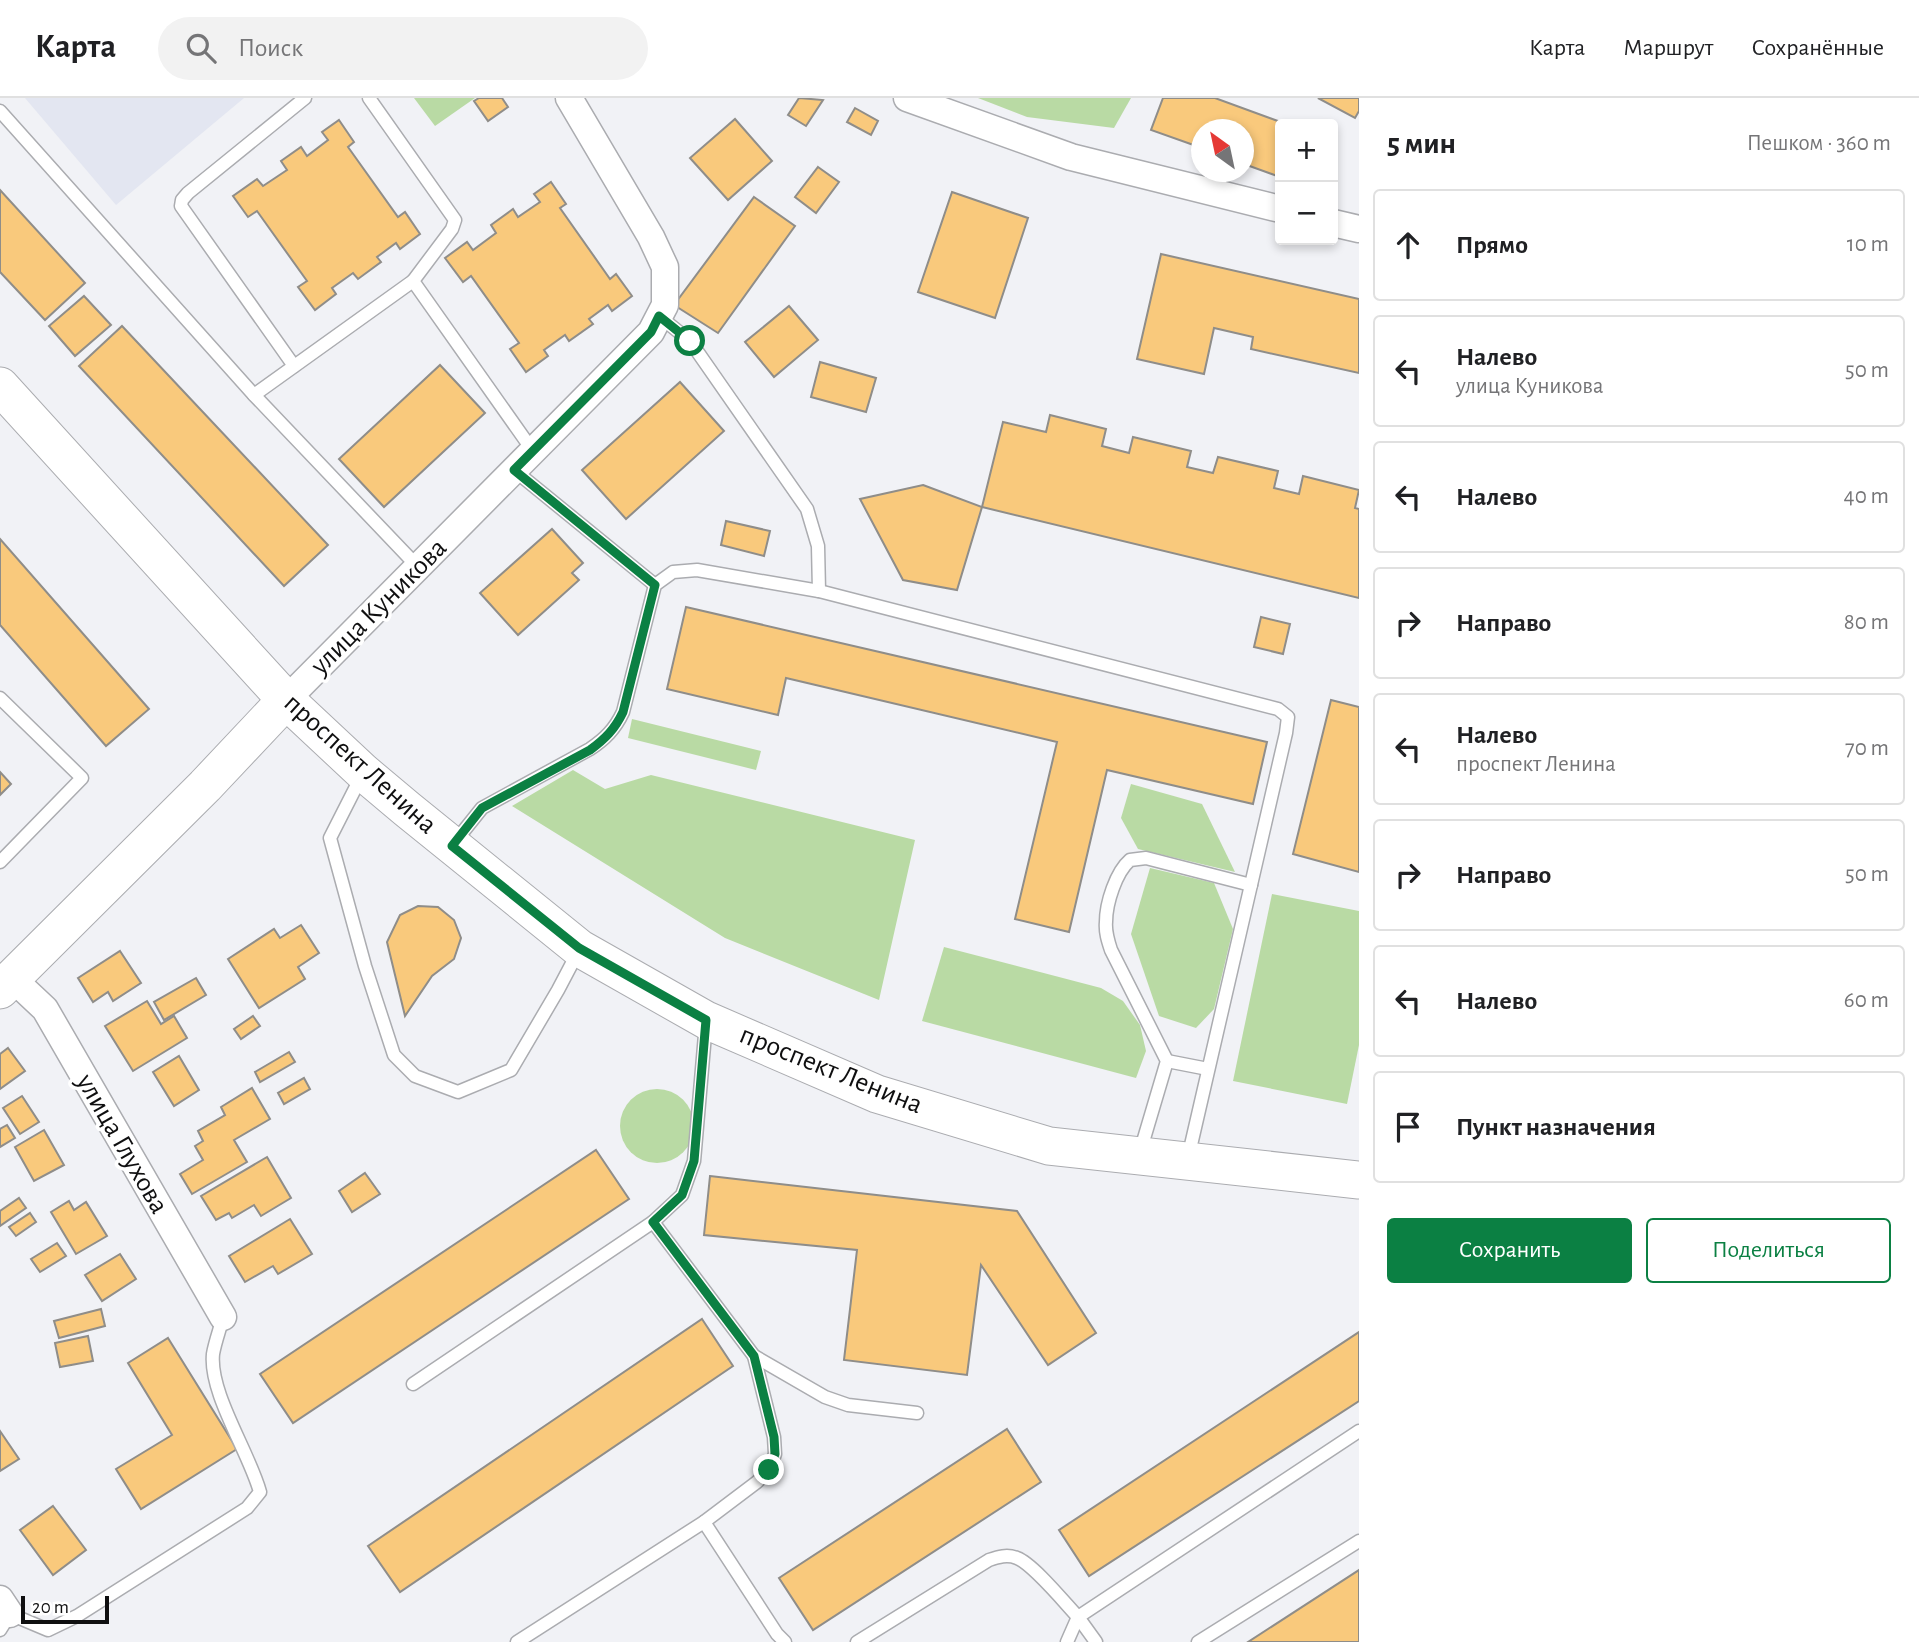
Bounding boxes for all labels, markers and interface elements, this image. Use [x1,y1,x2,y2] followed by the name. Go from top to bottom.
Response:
[158,17,648,80] search box
[182,29,220,67] icon: search
[35,31,116,64] text: Карта
[238,35,303,61] text: Поиск
[1529,36,1585,60] text: Карта
[1623,36,1713,60] text: Маршрут
[1751,36,1884,60] text: Сохранённые
[1191,119,1254,182] north arrow
[1275,119,1338,245] map controls
[1275,119,1338,182] button: +
[1387,129,1456,159] text: 5 мин
[1747,132,1891,155] text: Пешком · 360 m
[1275,182,1338,245] button: −
[1389,226,1427,264] icon: ahead
[1456,232,1528,258] text: Прямо
[1847,233,1889,256] text: 10 m
[674,325,705,356] route start
[1456,344,1537,370] text: Налево
[1389,352,1427,390] icon: left
[1845,359,1889,382] text: 50 m
[1456,375,1603,398] text: улица Куникова
[1389,478,1427,516] icon: left
[1456,484,1537,510] text: Налево
[1844,485,1889,508] text: 40 m
[305,533,453,681] street label: улица Куникова
[1389,604,1427,642] icon: right
[1456,610,1551,636] text: Направо
[1844,611,1889,634] text: 80 m
[278,689,442,840] street label: проспект Ленина
[1456,722,1537,748] text: Налево
[1389,730,1427,768] icon: left
[1845,737,1889,760] text: 70 m
[1456,753,1616,776] text: проспект Ленина
[1389,856,1427,894] icon: right
[1456,862,1551,888] text: Направо
[1845,863,1889,886] text: 50 m
[1389,982,1427,1020] icon: left
[1456,988,1537,1014] text: Налево
[1844,989,1889,1012] text: 60 m
[736,1021,927,1119] street label: проспект Ленина
[70,1069,173,1219] street label: улица Глухова
[1389,1108,1427,1146] icon: arrive
[1456,1114,1656,1140] text: Пункт назначения
[1387,1218,1632,1283] button: Сохранить
[1646,1218,1891,1283] button: Поделиться
[753,1454,784,1485] route end
[21,1593,108,1625] scale bar
[32,1598,69,1617] text: 20 m

